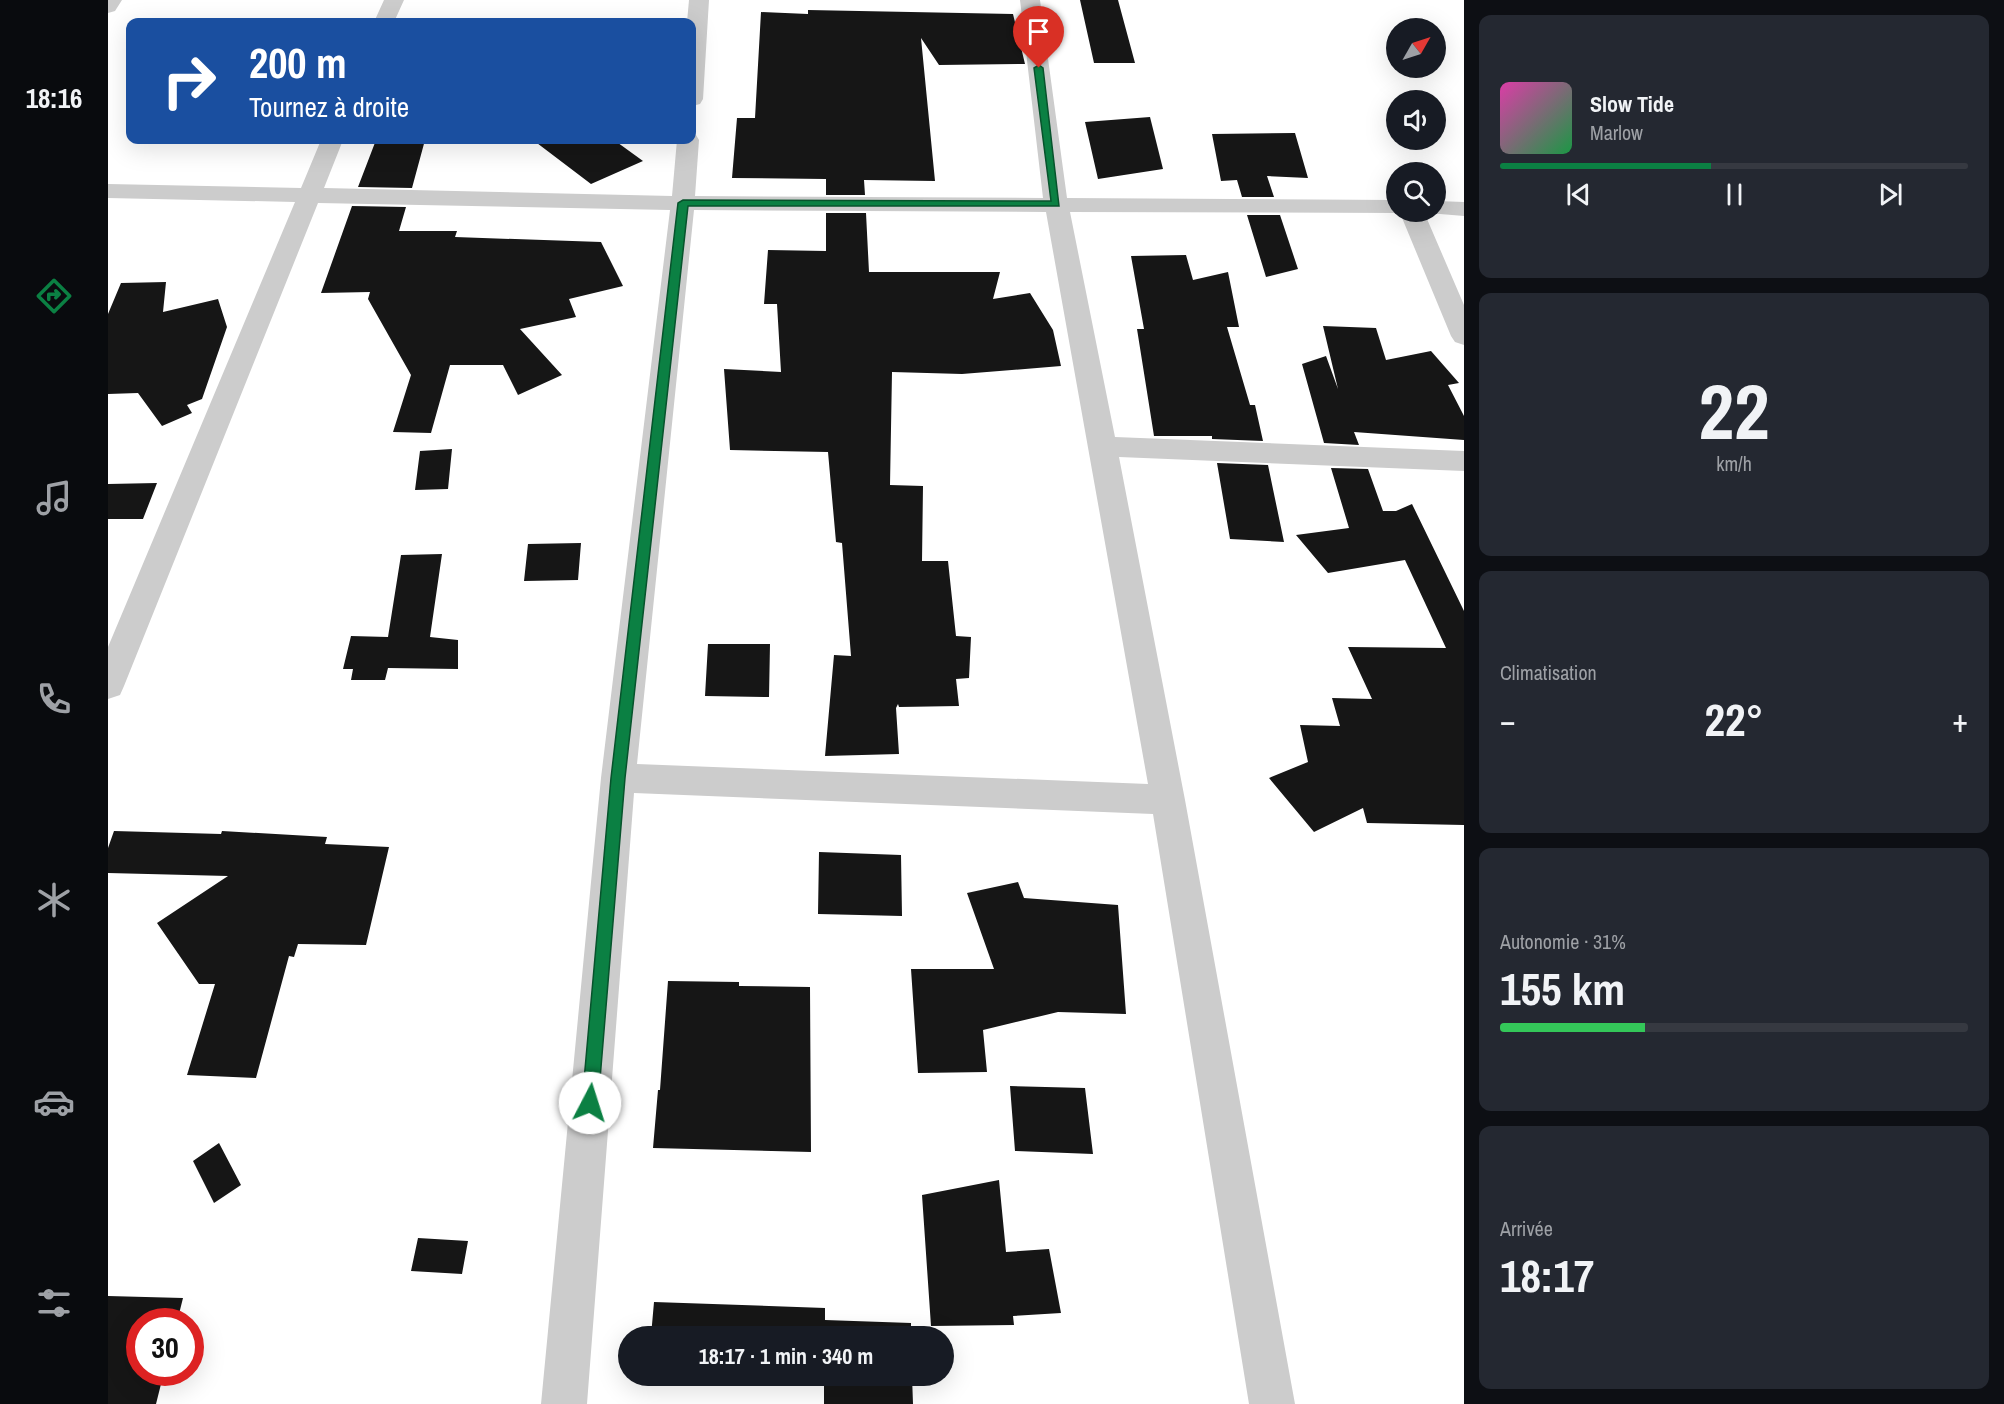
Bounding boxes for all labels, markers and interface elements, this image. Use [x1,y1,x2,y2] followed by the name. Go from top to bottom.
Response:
[1013,6,1064,68] pin
[1022,15,1055,48] icon: arrive
[1386,18,1446,78] north arrow
[1386,18,1446,222] map controls
[249,35,347,91] text: 200 m
[150,42,228,120] icon: right
[26,80,82,116] text: 18:16
[249,89,409,125] text: Tournez à droite
[1590,89,1674,119] text: Slow Tide
[1386,90,1446,150] button: sound
[1590,119,1643,146] text: Marlow
[1386,162,1446,222] button: search
[1562,178,1595,211] icon: previous
[1718,178,1751,211] icon: pause
[1874,178,1907,211] icon: next
[33,275,75,317] icon: directions
[1698,358,1770,463] text: 22
[1716,450,1752,477] text: km/h
[33,477,75,519] icon: music
[1500,659,1597,686] text: Climatisation
[33,678,75,720] icon: phone
[1704,689,1764,750] text: 22°
[1500,698,1516,742] text: −
[1952,698,1968,742] text: +
[33,879,75,921] icon: climate
[1500,928,1626,955] text: Autonomie · 31%
[1500,958,1625,1019] text: 155 km
[558,1071,622,1135] position arrow
[33,1081,75,1123] icon: car
[1500,1215,1553,1242] text: Arrivée
[1500,1245,1594,1306] text: 18:17
[33,1282,75,1324] icon: filters
[126,1308,204,1386] speed limit sign: 30
[699,1341,873,1371] text: 18:17 · 1 min · 340 m

